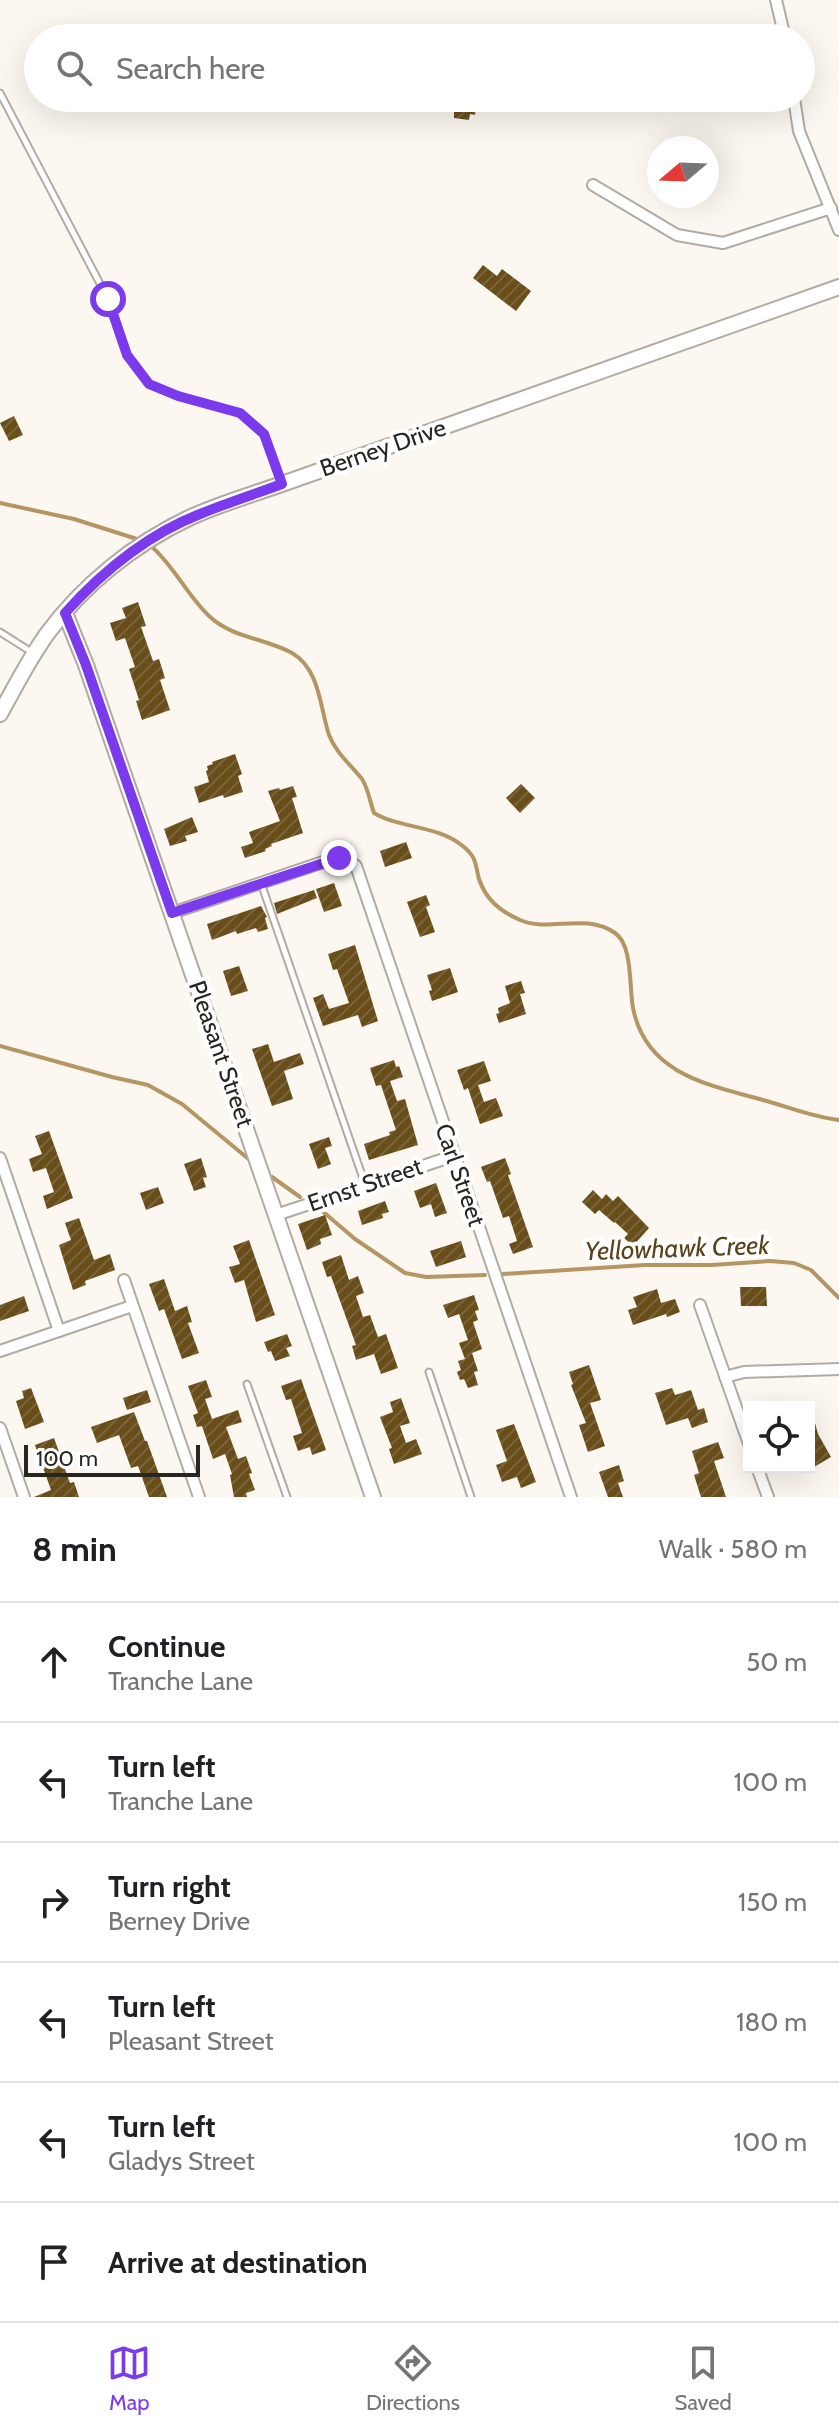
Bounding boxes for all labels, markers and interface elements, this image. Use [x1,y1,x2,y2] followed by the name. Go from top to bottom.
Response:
[24,24,815,112] search box
[52,46,96,90] icon: search
[116,50,265,87] text: Search here
[647,136,719,208] north arrow
[90,281,126,317] route start
[316,412,450,483] street label: Berney Drive
[321,840,357,876] route end
[183,977,260,1131] street label: Pleasant Street
[429,1120,492,1230] street label: Carl Street
[304,1151,426,1218] street label: Ernst Street
[584,1229,771,1267] water label: Yellowhawk Creek
[743,1401,815,1473] map controls
[743,1401,815,1473] button: locate
[24,1441,200,1477] scale bar
[36,1445,98,1472] text: 100 m
[32,1528,117,1570] text: 8 min
[659,1533,807,1565] text: Walk · 580 m
[108,1628,225,1665] text: Continue
[32,1640,76,1684] icon: ahead
[746,1646,807,1678] text: 50 m
[108,1665,253,1697] text: Tranche Lane
[108,1748,216,1785] text: Turn left
[32,1760,76,1804] icon: left
[734,1766,807,1798] text: 100 m
[108,1785,253,1817] text: Tranche Lane
[108,1868,231,1905] text: Turn right
[32,1880,76,1924] icon: right
[738,1886,807,1918] text: 150 m
[108,1905,250,1937] text: Berney Drive
[108,1988,216,2025] text: Turn left
[32,2000,76,2044] icon: left
[736,2006,807,2038] text: 180 m
[108,2025,274,2057] text: Pleasant Street
[108,2108,216,2145] text: Turn left
[32,2120,76,2164] icon: left
[734,2126,807,2158] text: 100 m
[108,2145,255,2177] text: Gladys Street
[32,2240,76,2284] icon: arrive
[108,2244,368,2281] text: Arrive at destination
[107,2341,151,2416] tab: Map
[366,2341,460,2416] tab: Directions
[675,2341,732,2416] tab: Saved

